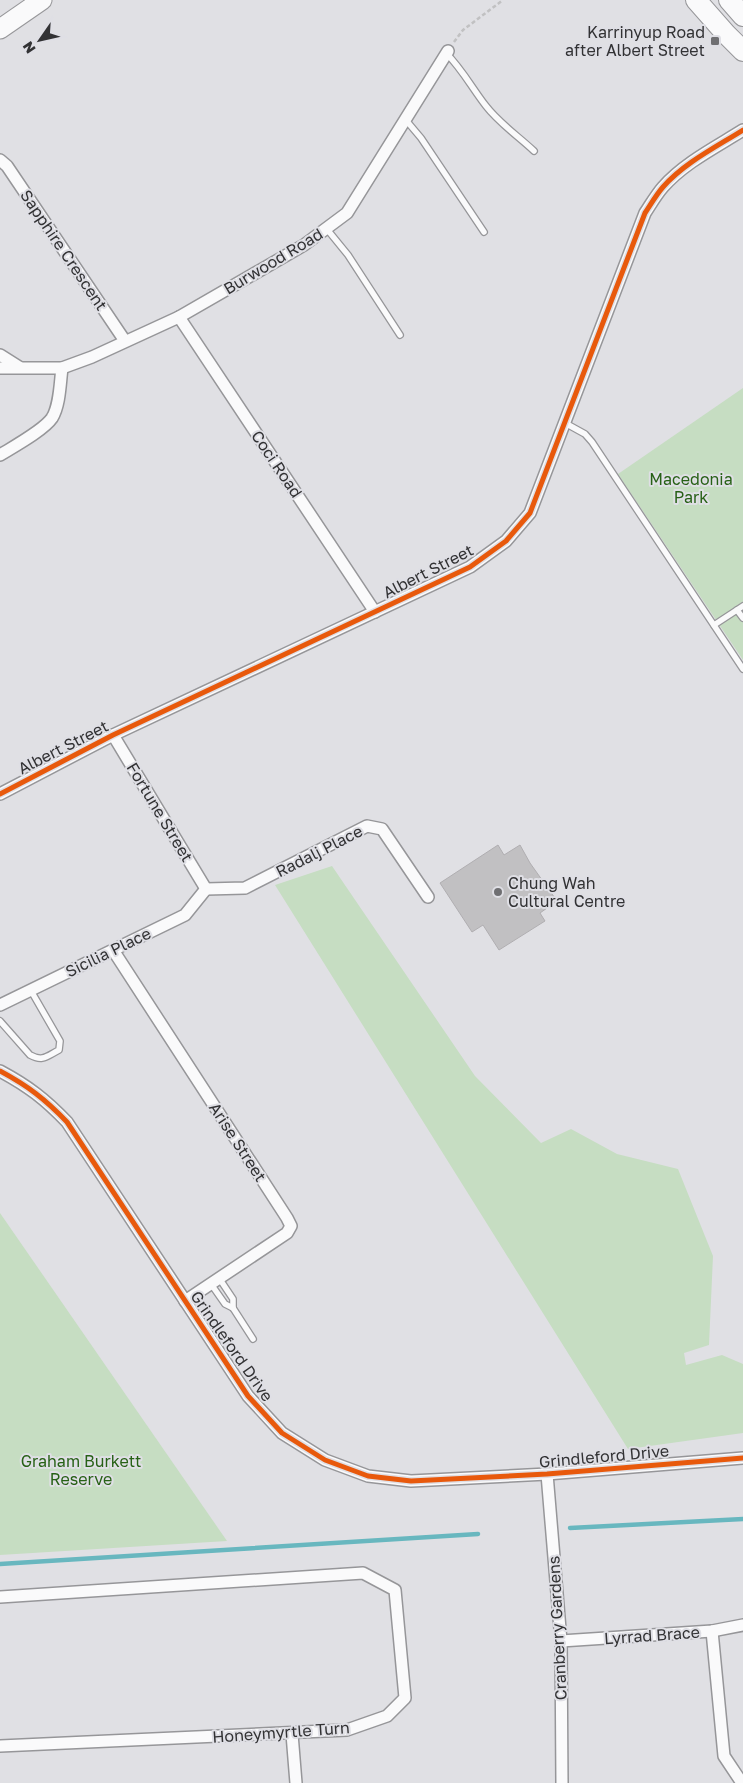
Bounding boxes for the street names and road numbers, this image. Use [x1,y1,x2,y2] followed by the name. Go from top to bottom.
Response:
[16,186,112,314] street label: Sapphire Crescent
[220,224,326,298] street label: Burwood Road
[247,427,307,501] street label: Coci Road
[379,540,477,602] street label: Albert Street
[14,716,112,778] street label: Albert Street
[123,759,197,865] street label: Fortune Street
[272,821,366,881] street label: Radalj Place
[62,923,154,981] street label: Sicilia Place
[205,1099,271,1185] street label: Arise Street
[186,1287,278,1405] street label: Grindleford Drive
[538,1440,670,1472] street label: Grindleford Drive
[543,1555,571,1701] street label: Cranberry Gardens
[603,1622,701,1648] street label: Lyrrad Brace
[212,1717,350,1747] street label: Honeymyrtle Turn

